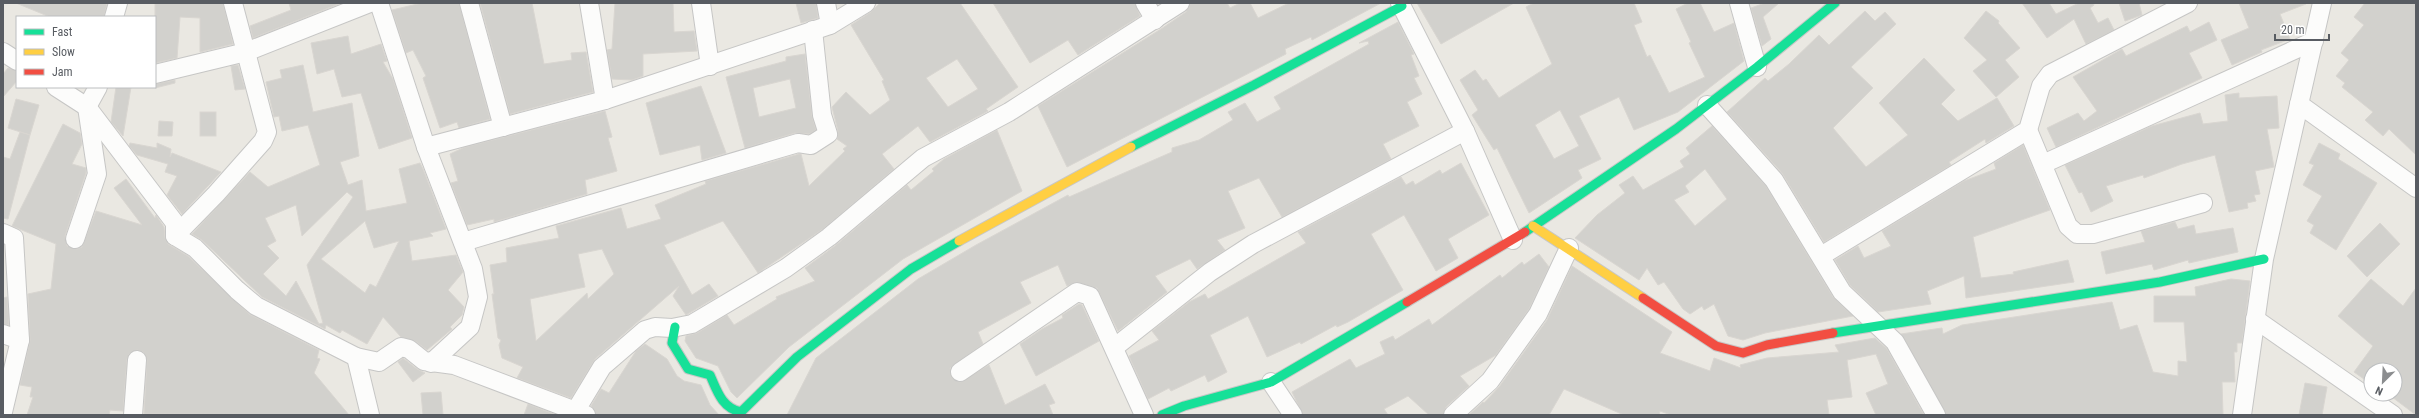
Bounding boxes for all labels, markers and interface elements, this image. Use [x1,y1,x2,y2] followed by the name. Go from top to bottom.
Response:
[16,16,156,88] legend
[2275,16,2329,42] scale bar
[2281,23,2305,37] text: 20 m
[52,25,73,39] text: Fast
[52,45,75,59] text: Slow
[52,65,73,79] text: Jam
[2363,362,2403,402] north arrow
[2373,383,2385,398] text: N

